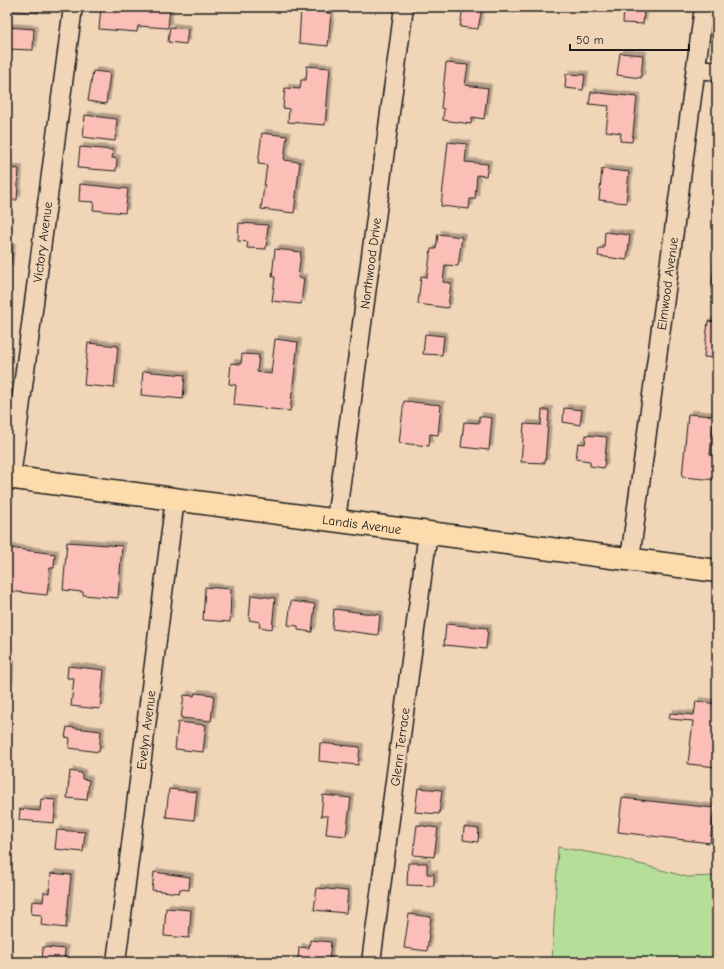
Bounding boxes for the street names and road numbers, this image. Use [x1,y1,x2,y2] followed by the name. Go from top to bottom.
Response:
[29,200,55,283] street label: Victory Avenue
[357,216,384,310] street label: Northwood Drive
[653,236,681,331] street label: Elmwood Avenue
[322,511,403,537] street label: Landis Avenue
[133,689,158,770] street label: Evelyn Avenue
[387,706,412,787] street label: Glenn Terrace

